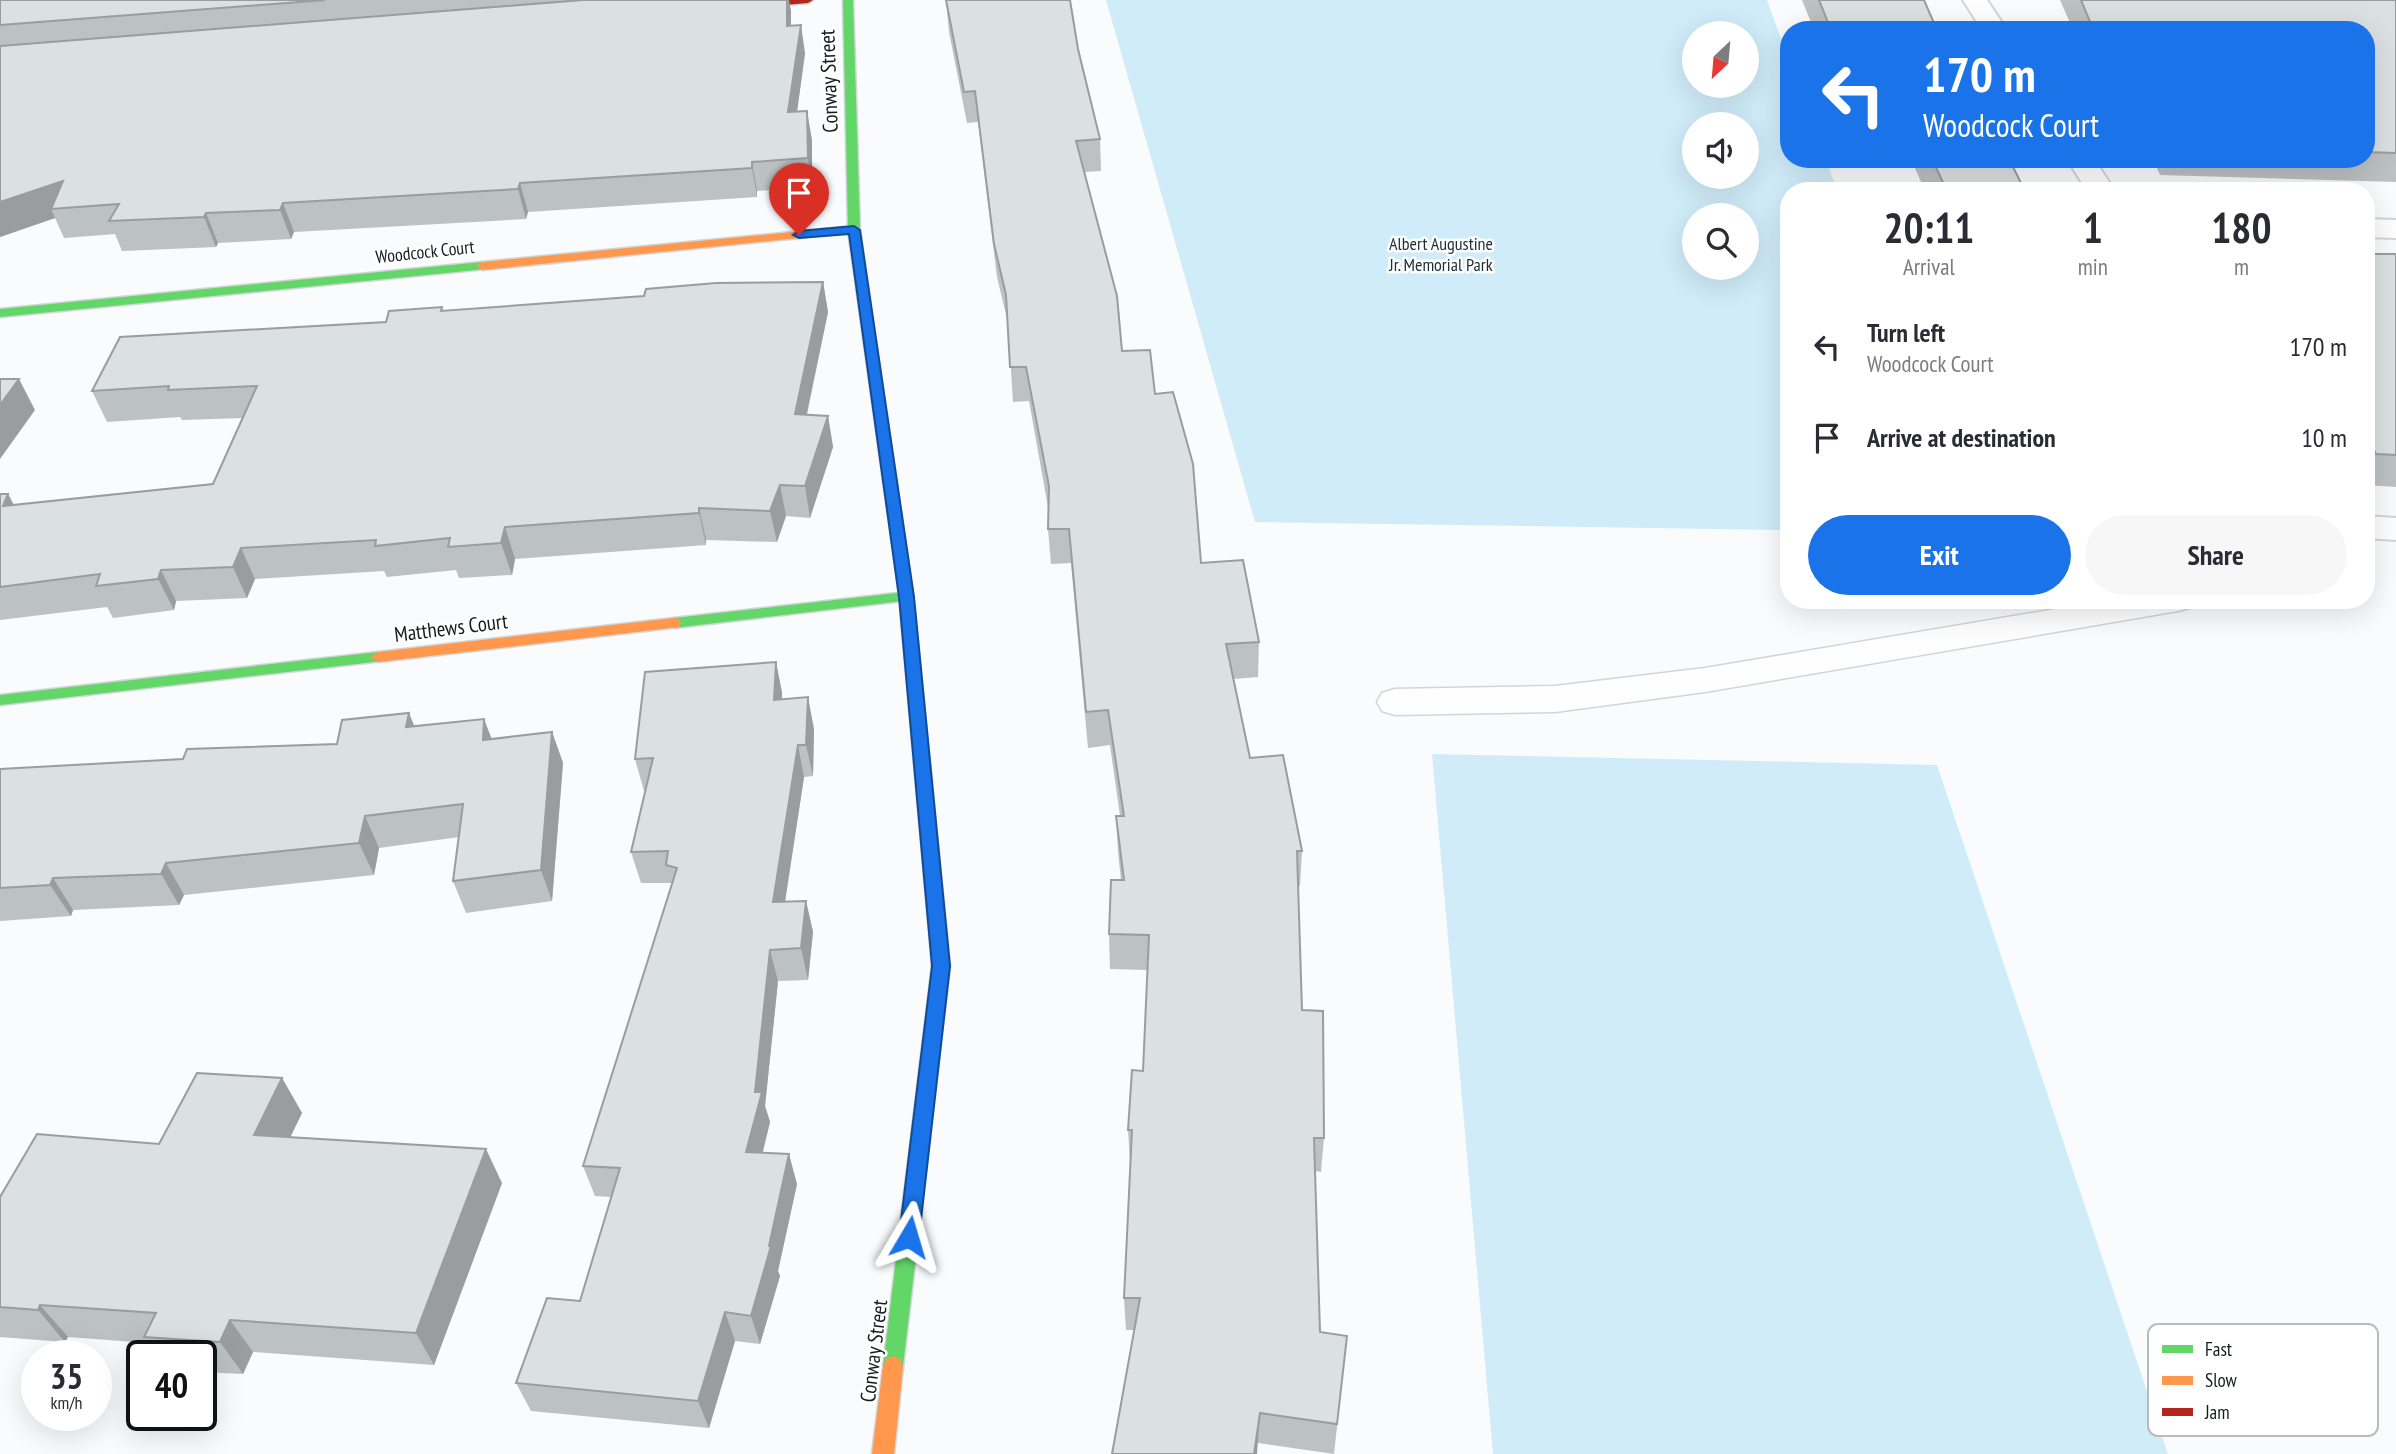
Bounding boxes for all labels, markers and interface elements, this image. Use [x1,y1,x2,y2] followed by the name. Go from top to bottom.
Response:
[1682,21,1759,98] north arrow
[1682,21,1759,280] map controls
[813,29,844,133] street label: Conway Street
[1923,42,2036,106] text: 170 m
[1808,49,1899,140] icon: left
[1923,104,2099,146] text: Woodcock Court
[1682,112,1759,189] button: sound
[769,163,829,235] pin
[780,174,818,212] icon: arrive
[1883,200,1974,255] text: 20:11
[2083,200,2103,255] text: 1
[2211,200,2272,255] text: 180
[1682,203,1759,280] button: search
[1388,232,1493,276] park label: Albert Augustine Jr. Memorial Park
[374,235,475,268] street label: Woodcock Court
[1903,252,1955,281] text: Arrival
[2078,252,2108,281] text: min
[2234,252,2249,281] text: m
[1867,316,1945,349] text: Turn left
[1808,328,1846,366] icon: left
[2289,330,2347,363] text: 170 m
[1867,349,1994,378] text: Woodcock Court
[1808,419,1846,457] icon: arrive
[1867,421,2056,454] text: Arrive at destination
[2301,421,2347,454] text: 10 m
[1808,515,2071,595] button: Exit
[2085,515,2347,595] button: Share
[393,607,510,648] street label: Matthews Court
[872,1200,946,1274] position arrow
[854,1298,893,1404] street label: Conway Street
[2148,1324,2378,1436] legend
[2205,1337,2233,1361] text: Fast
[126,1340,217,1431] speed limit sign: 40
[50,1353,83,1399] text: 35
[2205,1368,2238,1392] text: Slow
[51,1391,82,1414] text: km/h
[2204,1400,2230,1424] text: Jam

